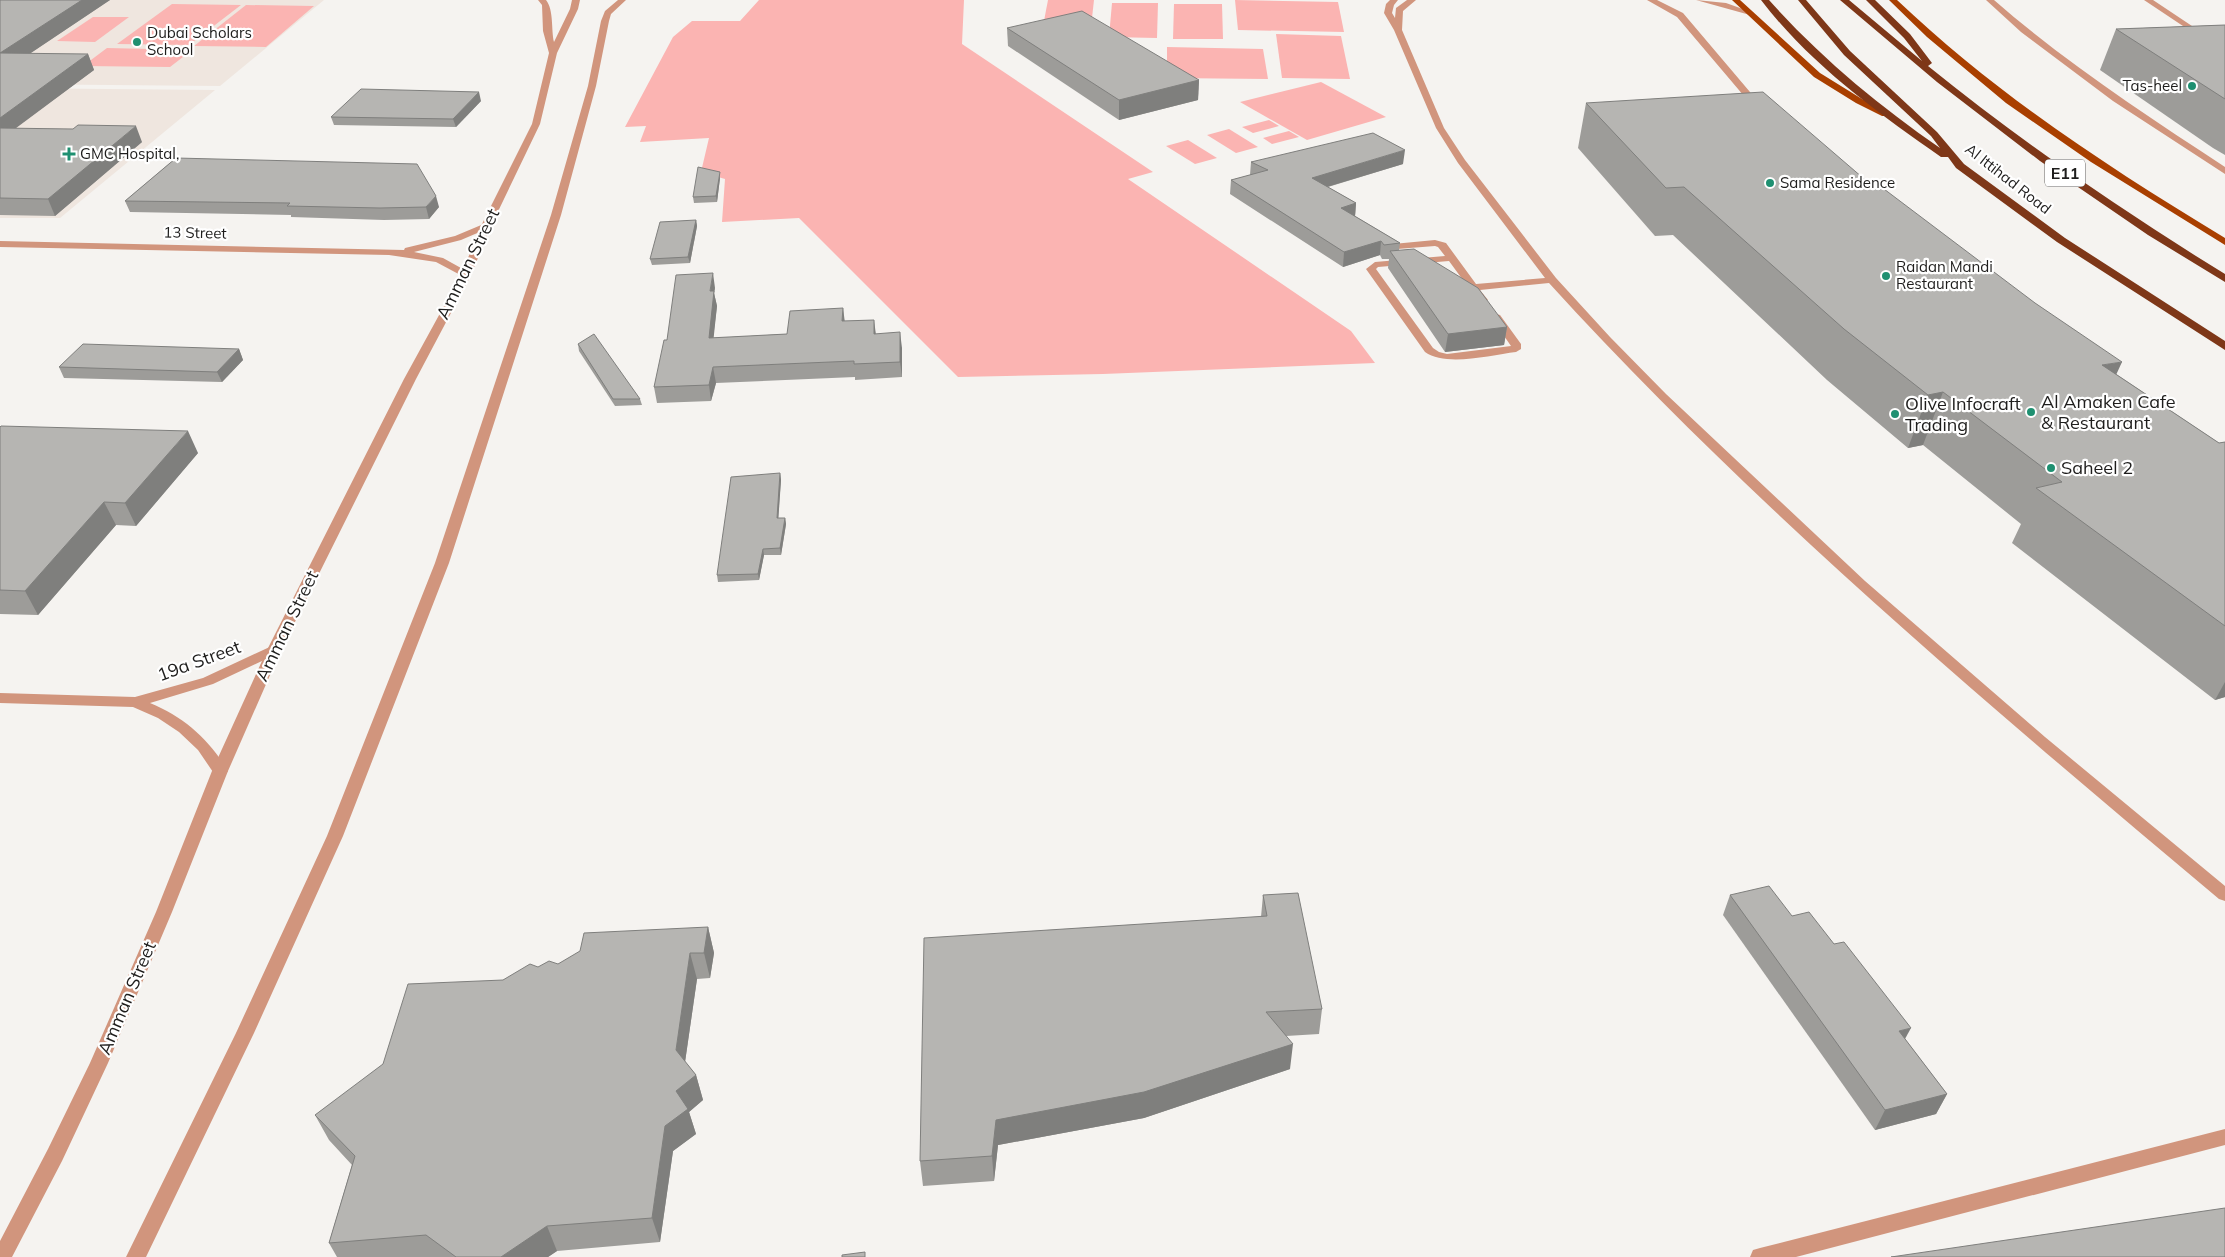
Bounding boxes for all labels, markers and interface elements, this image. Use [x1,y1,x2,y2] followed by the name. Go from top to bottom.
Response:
[147,23,252,59] place label: Dubai Scholars School
[131,36,143,48] marker: Dubai Scholars School
[2123,76,2182,95] place label: Tas-heel
[2186,80,2198,92] marker: Tas-heel
[1962,139,2055,218] street label: Al Ittihad Road
[80,144,179,163] place label: GMC Hospital,
[62,147,76,161] marker: GMC Hospital,
[2045,160,2085,187] road number: E11
[1780,173,1895,192] place label: Sama Residence
[1764,177,1776,189] marker: Sama Residence
[431,205,504,323] street label: Amman Street
[163,222,227,243] street label: 13 Street
[1896,257,1993,293] place label: Raidan Mandi Restaurant
[1880,270,1892,282] marker: Raidan Mandi Restaurant
[2041,390,2176,434] place label: Al Amaken Cafe & Restaurant
[1905,392,2021,436] place label: Olive Infocraft Trading
[2025,406,2037,418] marker: Al Amaken Cafe & Restaurant
[1889,408,1901,420] marker: Olive Infocraft Trading
[2061,456,2133,479] place label: Saheel 2
[2045,462,2057,474] marker: Saheel 2
[250,567,323,685] street label: Amman Street
[154,635,244,686] street label: 19a Street
[92,938,161,1058] street label: Amman Street

